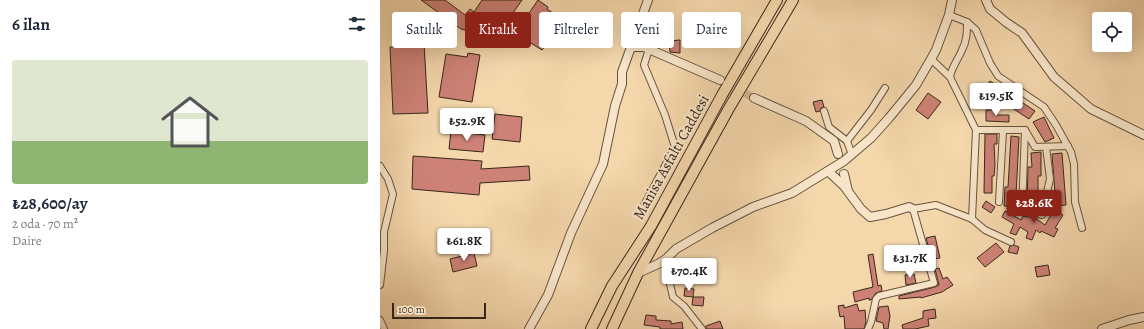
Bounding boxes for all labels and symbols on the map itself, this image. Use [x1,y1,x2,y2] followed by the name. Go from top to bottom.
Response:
[963,83,1029,117] pin: ₺19.5K
[628,91,714,223] street label: Manisa Asfaltı Caddesi
[434,108,500,142] pin: ₺52.9K
[1001,190,1067,224] pin: ₺28.6K
[431,228,497,262] pin: ₺61.8K
[877,245,943,279] pin: ₺31.7K
[656,258,722,292] pin: ₺70.4K
[392,301,486,320] scale bar

